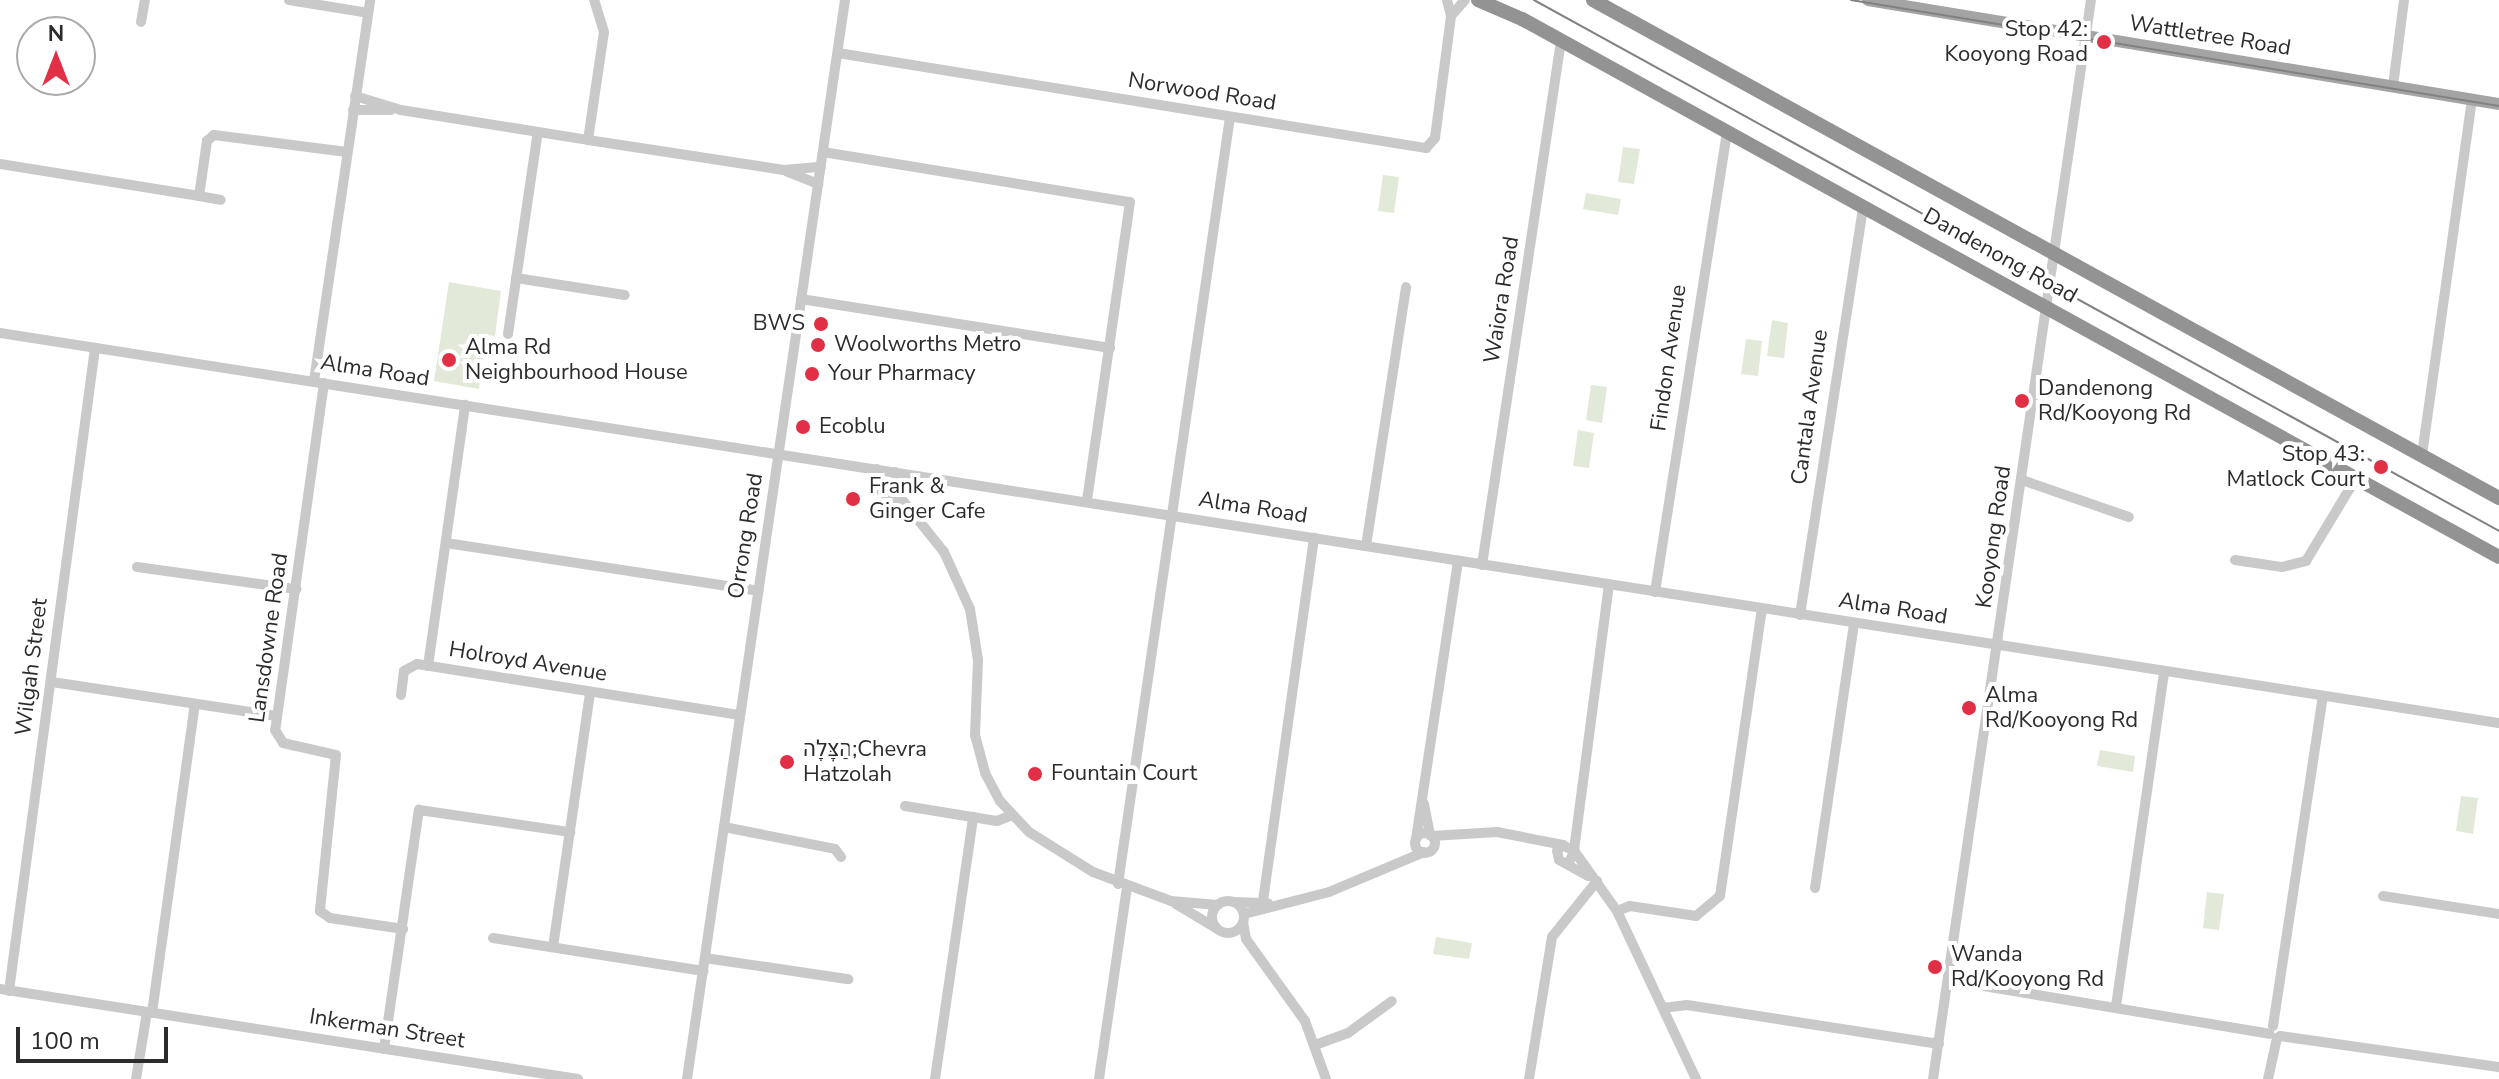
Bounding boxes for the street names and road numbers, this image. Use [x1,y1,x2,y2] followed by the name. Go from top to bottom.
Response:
[2127,10,2293,62] street label: Wattletree Road
[1126,67,1278,117] street label: Norwood Road
[1918,203,2082,309] street label: Dandenong Road
[1479,235,1525,365] street label: Waiora Road
[1646,283,1692,433] street label: Findon Avenue
[1786,328,1834,486] street label: Cantala Avenue
[319,349,431,393] street label: Alma Road
[1971,464,2017,610] street label: Kooyong Road
[723,471,769,601] street label: Orrong Road
[1197,486,1309,530] street label: Alma Road
[244,551,294,725] street label: Lansdowne Road
[1837,587,1949,631] street label: Alma Road
[10,597,54,737] street label: Wilgah Street
[447,636,609,688] street label: Holroyd Avenue
[307,1004,467,1054] street label: Inkerman Street

